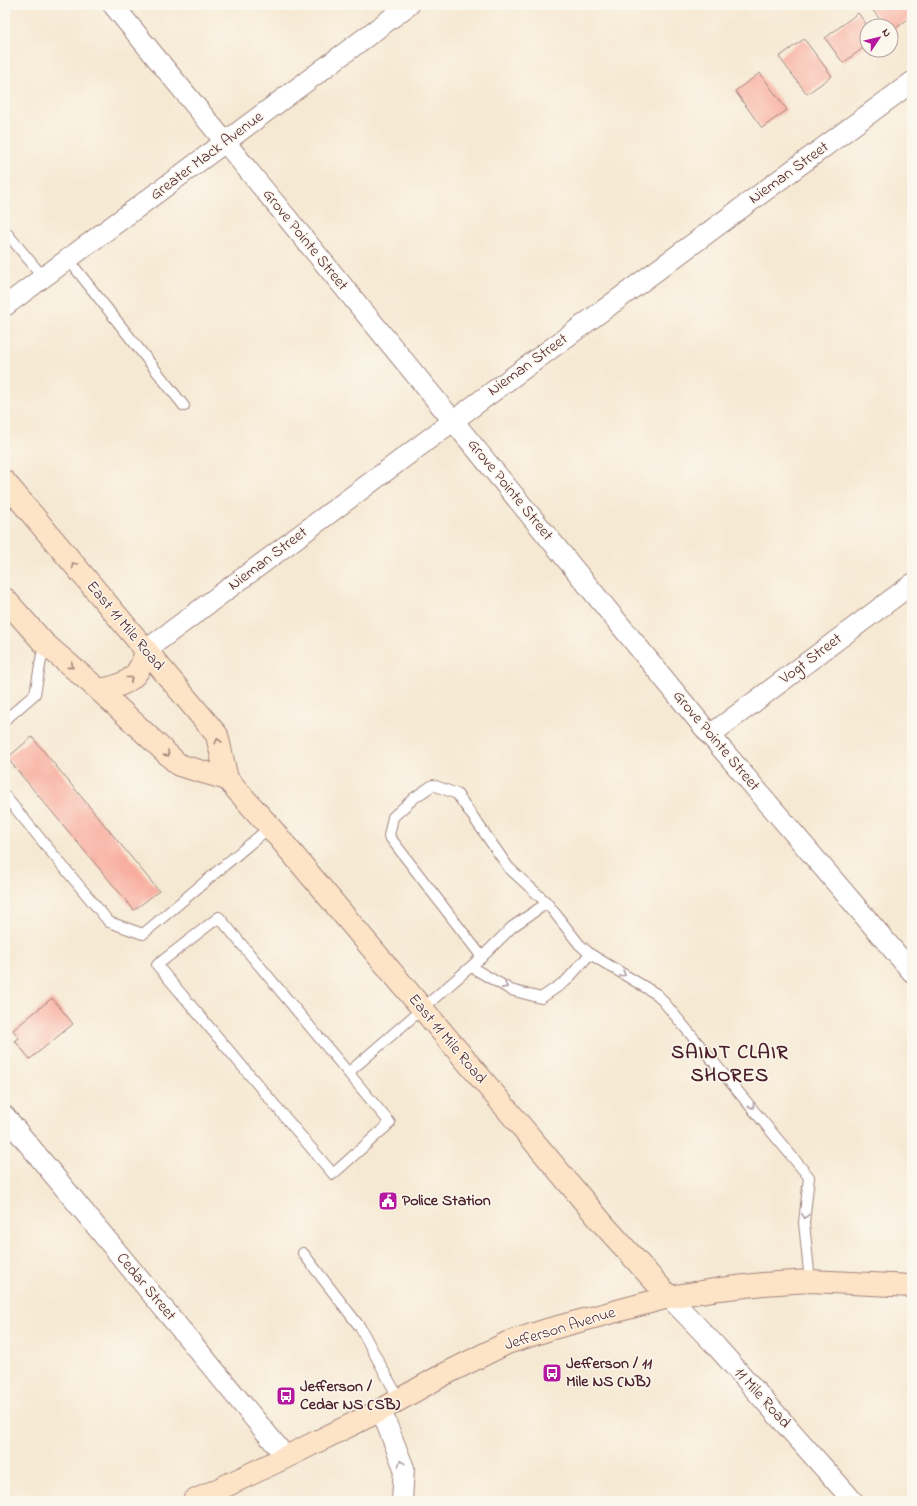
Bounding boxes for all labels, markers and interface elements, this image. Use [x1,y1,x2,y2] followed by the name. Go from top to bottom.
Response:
[859,18,899,58] north arrow
[878,25,895,40] text: N
[145,105,269,207] street label: Greater Mack Avenue
[744,135,835,210] street label: Nieman Street
[256,184,354,297] street label: Grove Pointe Street
[483,327,574,402] street label: Nieman Street
[461,434,559,547] street label: Grove Pointe Street
[223,521,313,597] street label: Nieman Street
[72,562,79,570] one-way arrow
[80,576,170,676] street label: East 11 Mile Road
[774,627,848,691] street label: Vogt Street
[67,662,74,669] one-way arrow
[126,677,133,684] one-way arrow
[667,685,766,797] street label: Grove Pointe Street
[214,738,223,745] one-way arrow
[162,749,170,757] one-way arrow
[619,970,626,977] one-way arrow
[501,981,508,989] one-way arrow
[402,989,492,1089] street label: East 11 Mile Road
[671,1039,789,1091] district label: SAINT CLAIR SHORES
[747,1102,754,1109] one-way arrow
[402,1189,491,1213] place label: Police Station
[377,1190,399,1212] public building icon: Police Station
[801,1213,810,1219] one-way arrow
[110,1248,182,1327] street label: Cedar Street
[502,1301,619,1357] street label: Jefferson Avenue
[566,1352,653,1394] place label: Jefferson / 11 Mile NS (NB)
[541,1362,563,1384] bus stop icon: Jefferson / 11 Mile NS (NB)
[728,1362,796,1434] street label: 11 Mile Road
[300,1375,400,1417] place label: Jefferson / Cedar NS (SB)
[275,1385,297,1407] bus stop icon: Jefferson / Cedar NS (SB)
[398,1459,406,1466] one-way arrow

